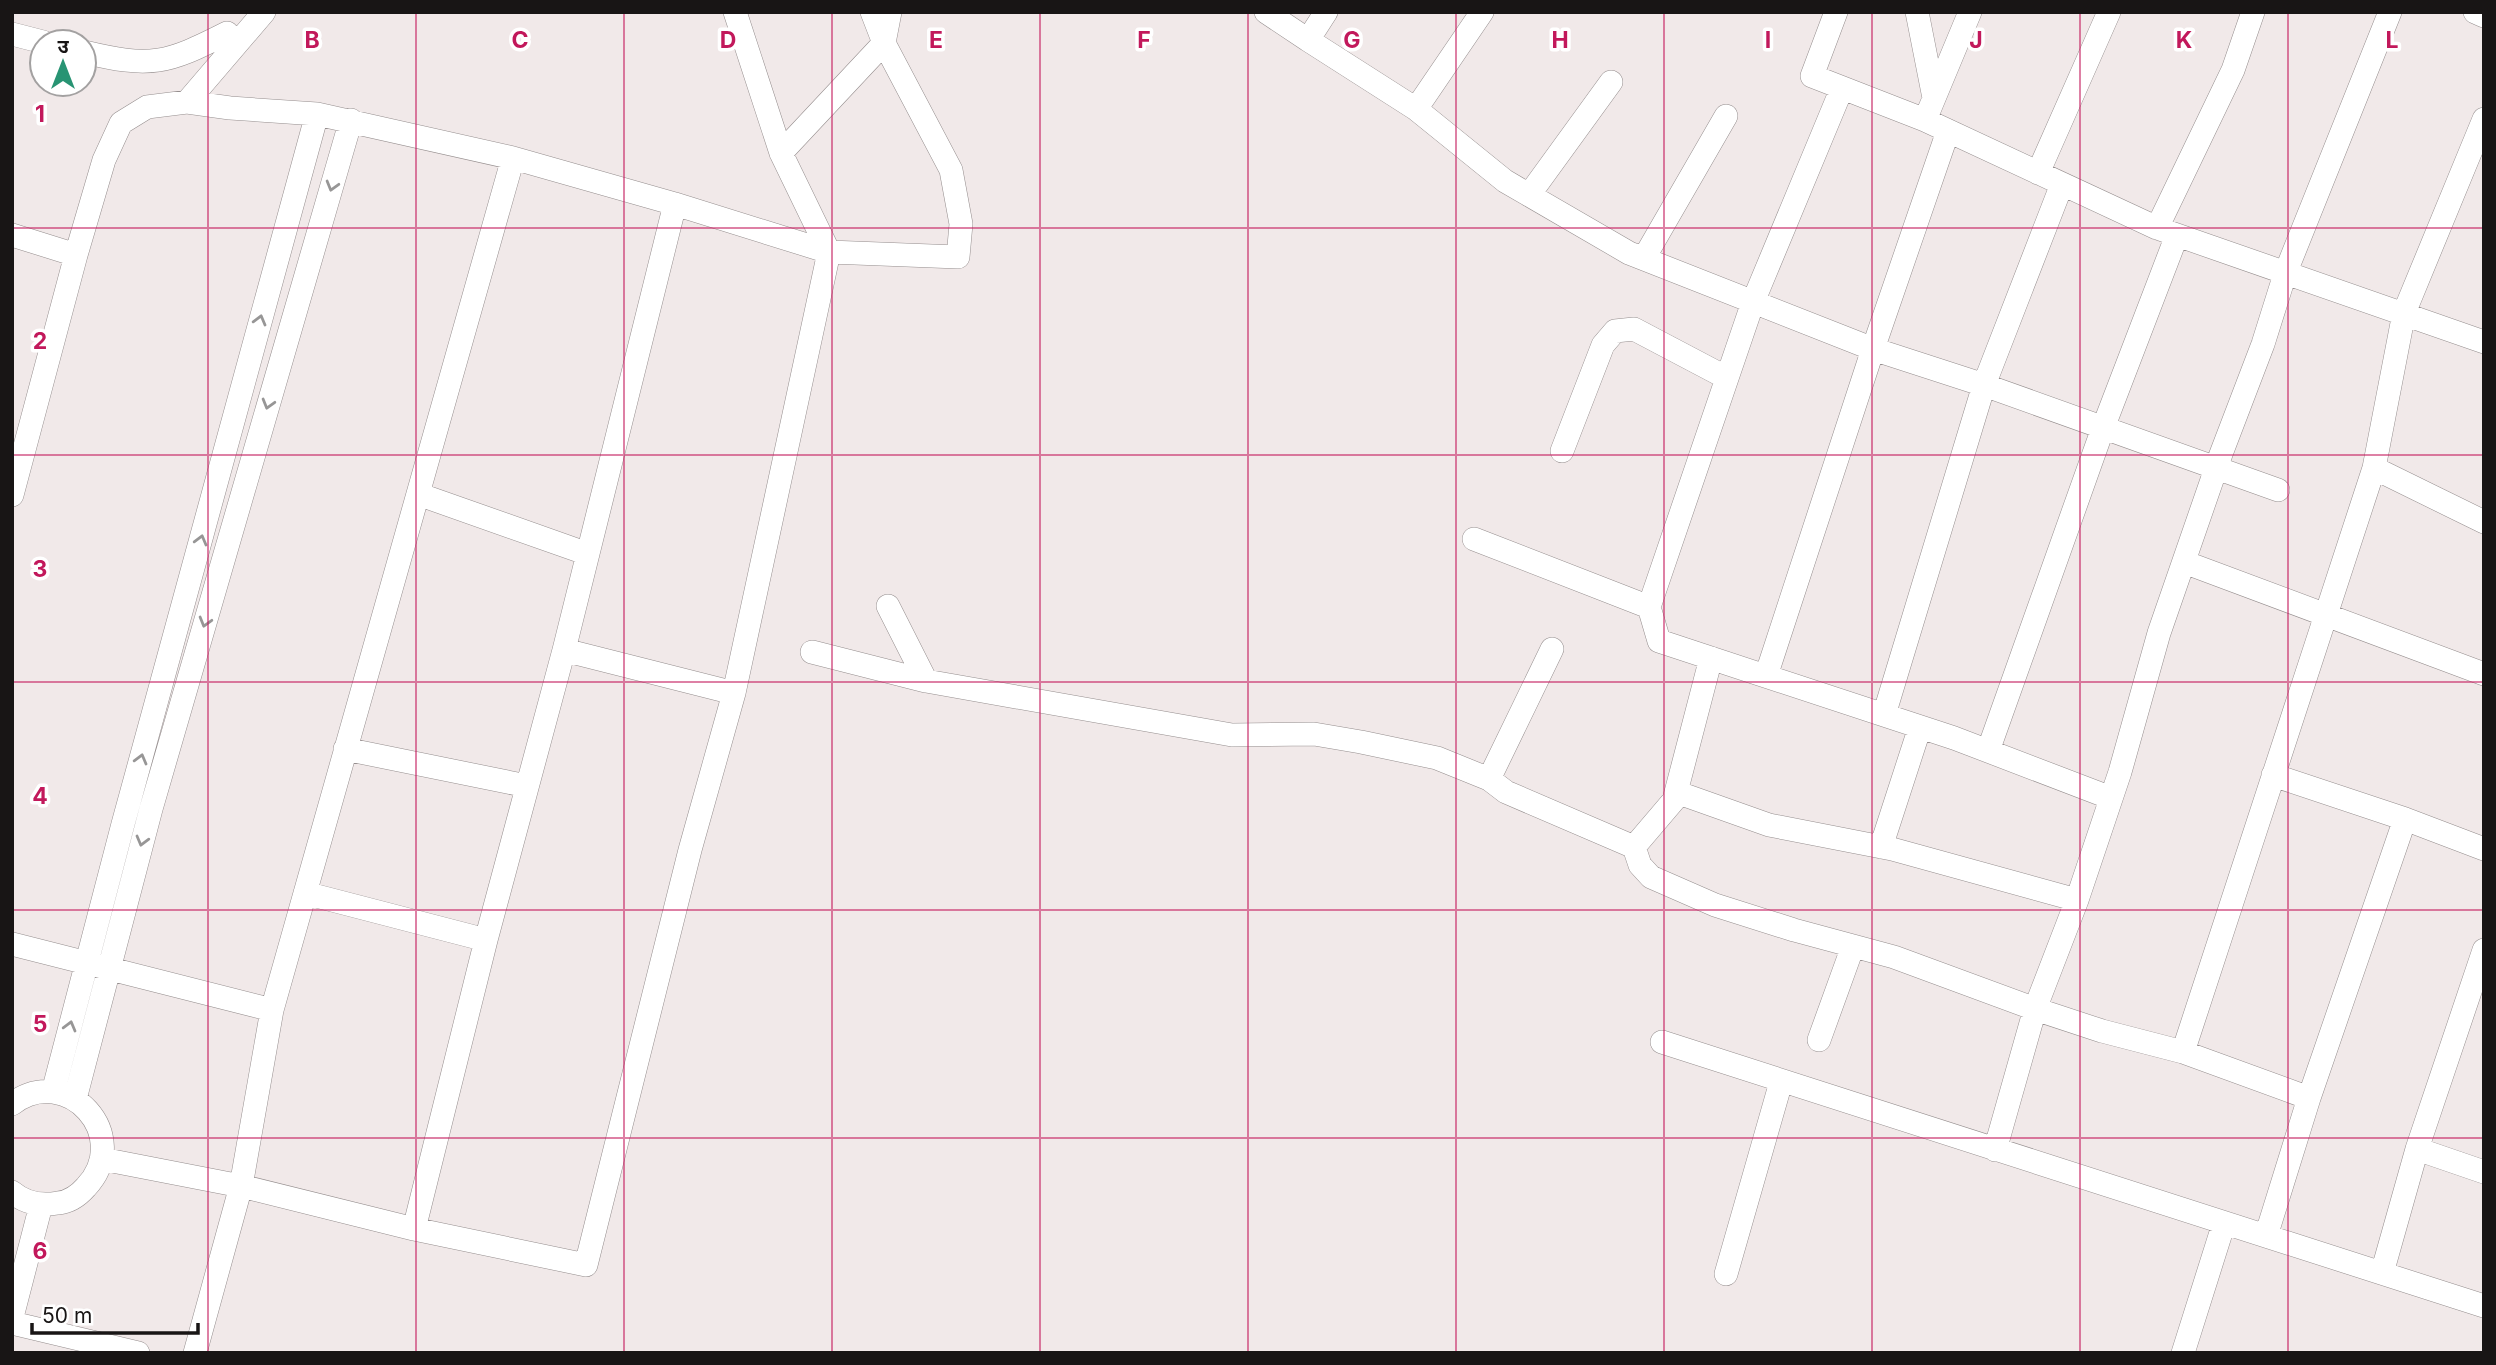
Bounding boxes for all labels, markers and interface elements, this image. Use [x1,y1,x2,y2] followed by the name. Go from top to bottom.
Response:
[304,26,320,54] text: B
[511,26,529,54] text: C
[720,26,736,54] text: D
[929,26,943,54] text: E
[1137,26,1151,54] text: F
[1343,26,1361,54] text: G
[1551,26,1569,54] text: H
[1765,26,1771,54] text: I
[1969,26,1983,54] text: J
[2176,26,2192,54] text: K
[2385,26,2399,54] text: L
[28,28,98,98] north arrow
[57,35,69,58] text: उ
[35,100,45,128] text: 1
[325,179,340,191] one-way arrow
[252,314,267,326] one-way arrow
[33,327,47,355] text: 2
[262,398,277,410] one-way arrow
[192,534,207,546] one-way arrow
[33,555,47,583] text: 3
[198,616,213,628] one-way arrow
[133,753,147,765] one-way arrow
[32,782,48,810] text: 4
[136,835,150,847] one-way arrow
[33,1010,47,1038] text: 5
[62,1021,76,1033] one-way arrow
[33,1237,47,1265] text: 6
[32,1292,198,1336] scale bar
[42,1303,92,1328] text: 50 m

